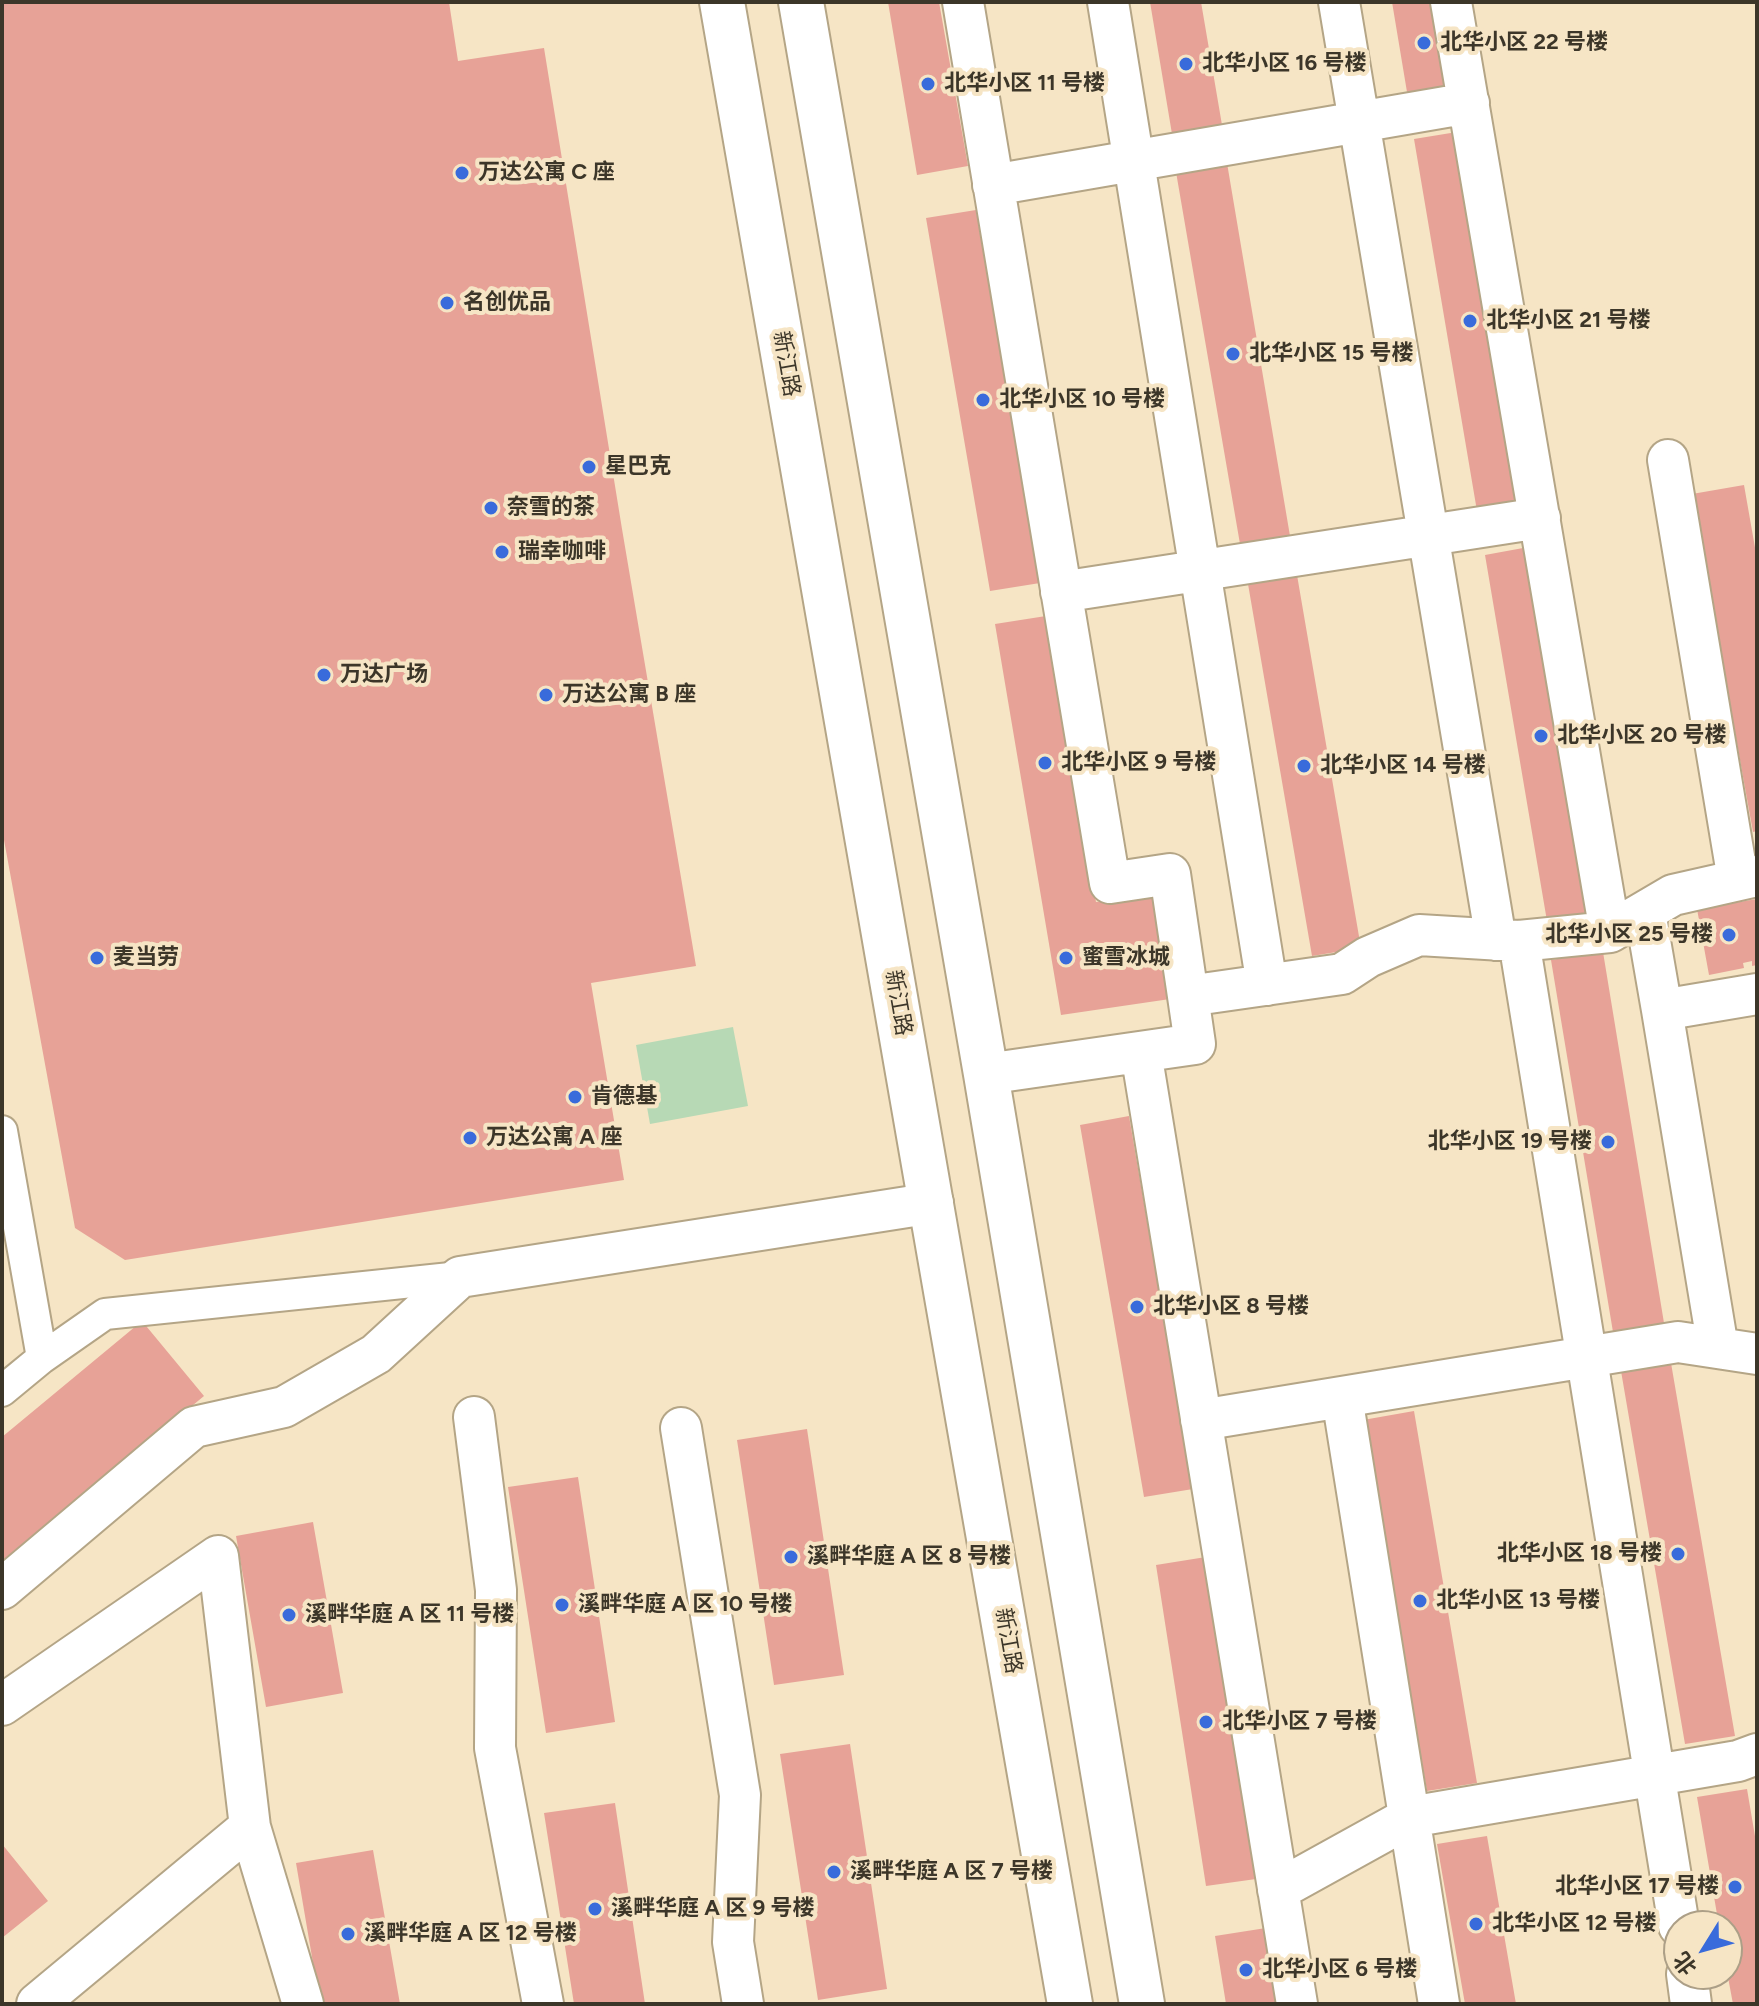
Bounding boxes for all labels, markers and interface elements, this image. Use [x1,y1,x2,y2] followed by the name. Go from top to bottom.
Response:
[1440,30,1608,56] place label: 北华小区 22 号楼
[1415,34,1433,52] marker: 北华小区 22 号楼
[1202,51,1367,77] place label: 北华小区 16 号楼
[1177,55,1195,73] marker: 北华小区 16 号楼
[944,71,1105,97] place label: 北华小区 11 号楼
[919,75,937,93] marker: 北华小区 11 号楼
[478,160,614,186] place label: 万达公寓 C 座
[453,164,471,182] marker: 万达公寓 C 座
[463,290,551,316] place label: 名创优品
[438,294,456,312] marker: 名创优品
[1486,308,1650,334] place label: 北华小区 21 号楼
[1461,312,1479,330] marker: 北华小区 21 号楼
[767,329,805,399] street label: 新江路
[1249,341,1414,367] place label: 北华小区 15 号楼
[1224,345,1242,363] marker: 北华小区 15 号楼
[999,387,1165,413] place label: 北华小区 10 号楼
[974,391,992,409] marker: 北华小区 10 号楼
[605,454,671,480] place label: 星巴克
[580,458,598,476] marker: 星巴克
[507,495,595,521] place label: 奈雪的茶
[482,499,500,517] marker: 奈雪的茶
[518,539,606,565] place label: 瑞幸咖啡
[493,543,511,561] marker: 瑞幸咖啡
[340,662,428,688] place label: 万达广场
[315,666,333,684] marker: 万达广场
[562,682,696,708] place label: 万达公寓 B 座
[537,686,555,704] marker: 万达公寓 B 座
[1557,723,1726,749] place label: 北华小区 20 号楼
[1532,727,1550,745] marker: 北华小区 20 号楼
[1061,750,1216,776] place label: 北华小区 9 号楼
[1320,753,1486,779] place label: 北华小区 14 号楼
[1036,754,1054,772] marker: 北华小区 9 号楼
[1295,757,1313,775] marker: 北华小区 14 号楼
[1545,922,1713,948] place label: 北华小区 25 号楼
[1720,926,1738,944] marker: 北华小区 25 号楼
[113,945,179,971] place label: 麦当劳
[1082,945,1170,971] place label: 蜜雪冰城
[88,949,106,967] marker: 麦当劳
[1057,949,1075,967] marker: 蜜雪冰城
[879,968,917,1038] street label: 新江路
[591,1084,657,1110] place label: 肯德基
[566,1088,584,1106] marker: 肯德基
[486,1125,622,1151] place label: 万达公寓 A 座
[461,1129,479,1147] marker: 万达公寓 A 座
[1427,1129,1592,1155] place label: 北华小区 19 号楼
[1599,1133,1617,1151] marker: 北华小区 19 号楼
[1153,1294,1309,1320] place label: 北华小区 8 号楼
[1128,1298,1146,1316] marker: 北华小区 8 号楼
[1497,1541,1662,1567] place label: 北华小区 18 号楼
[807,1544,1011,1570] place label: 溪畔华庭 A 区 8 号楼
[1669,1545,1687,1563] marker: 北华小区 18 号楼
[782,1548,800,1566] marker: 溪畔华庭 A 区 8 号楼
[1436,1588,1600,1614] place label: 北华小区 13 号楼
[578,1592,792,1618] place label: 溪畔华庭 A 区 10 号楼
[1411,1592,1429,1610] marker: 北华小区 13 号楼
[553,1596,571,1614] marker: 溪畔华庭 A 区 10 号楼
[305,1602,514,1628] place label: 溪畔华庭 A 区 11 号楼
[280,1606,298,1624] marker: 溪畔华庭 A 区 11 号楼
[989,1606,1027,1676] street label: 新江路
[1222,1709,1377,1735] place label: 北华小区 7 号楼
[1197,1713,1215,1731] marker: 北华小区 7 号楼
[850,1859,1053,1885] place label: 溪畔华庭 A 区 7 号楼
[825,1863,843,1881] marker: 溪畔华庭 A 区 7 号楼
[1555,1874,1719,1900] place label: 北华小区 17 号楼
[1726,1878,1744,1896] marker: 北华小区 17 号楼
[611,1896,814,1922] place label: 溪畔华庭 A 区 9 号楼
[586,1900,604,1918] marker: 溪畔华庭 A 区 9 号楼
[1663,1910,1743,1990] north arrow
[1492,1911,1656,1937] place label: 北华小区 12 号楼
[1467,1915,1485,1933] marker: 北华小区 12 号楼
[364,1921,577,1947] place label: 溪畔华庭 A 区 12 号楼
[339,1925,357,1943] marker: 溪畔华庭 A 区 12 号楼
[1668,1947,1702,1980] text: 北
[1262,1957,1417,1983] place label: 北华小区 6 号楼
[1237,1961,1255,1979] marker: 北华小区 6 号楼

